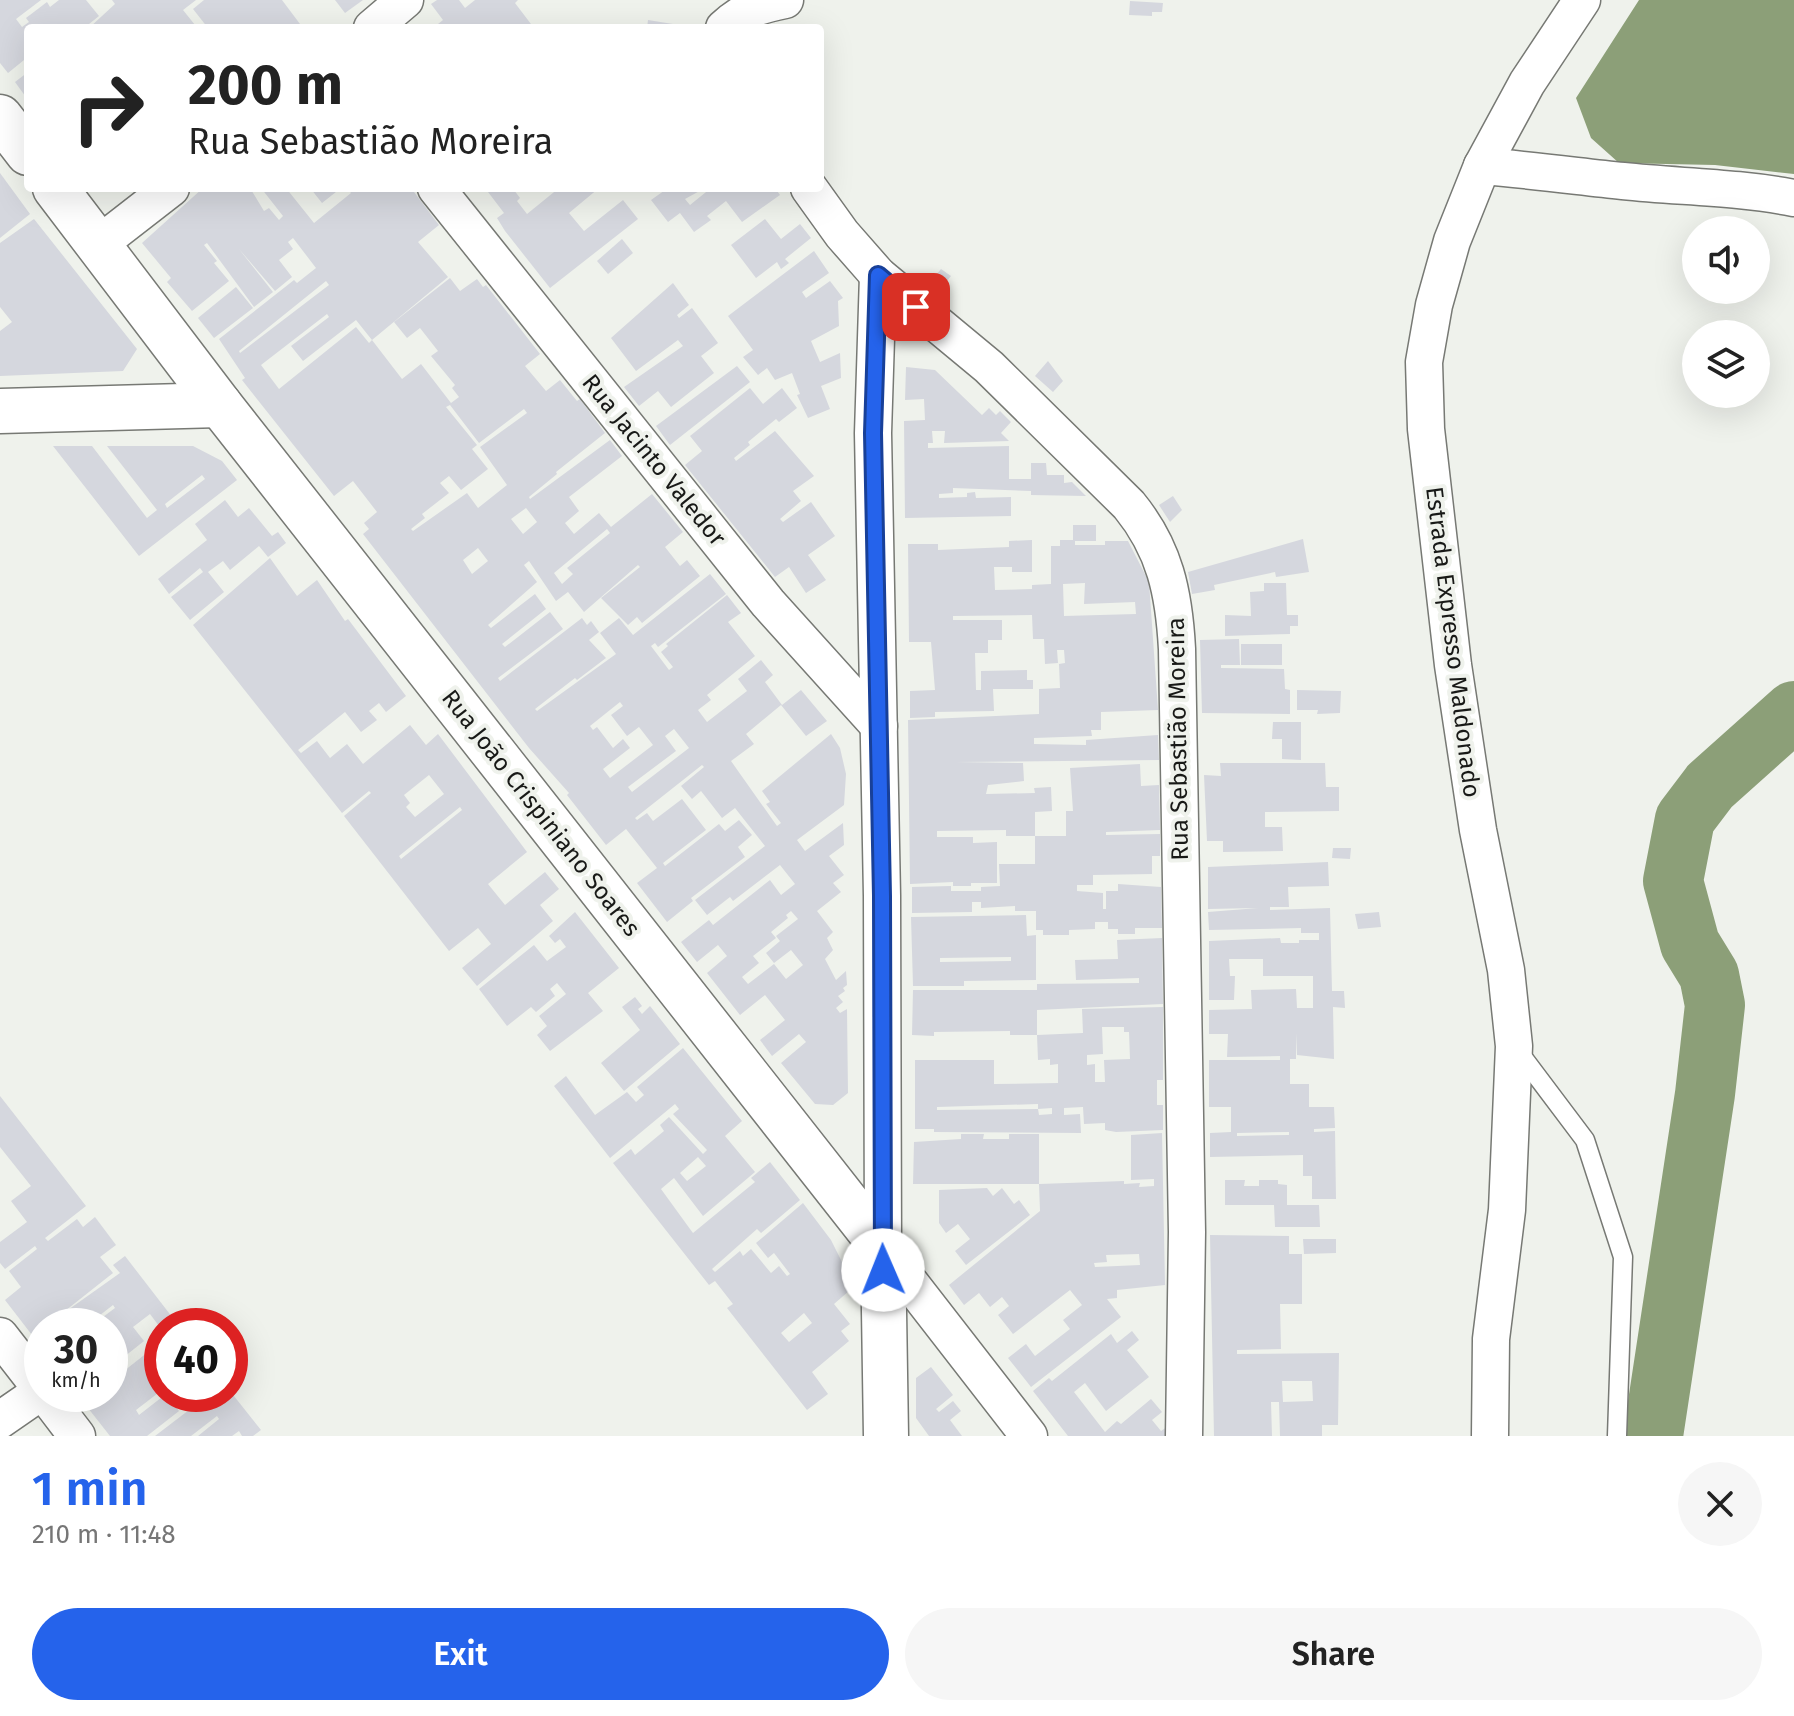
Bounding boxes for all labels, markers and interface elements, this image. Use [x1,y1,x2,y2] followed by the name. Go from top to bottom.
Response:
[188,52,343,119] text: 200 m
[56,56,160,160] icon: right
[188,120,553,164] text: Rua Sebastião Moreira
[1682,216,1770,408] map controls
[1682,216,1770,304] button: sound
[882,273,950,341] pin
[894,285,938,329] icon: arrive
[1682,320,1770,408] button: layers
[576,369,732,552] street label: Rua Jacinto Valedor
[1420,485,1486,799] street label: Estrada Expresso Maldonado
[1162,617,1194,861] street label: Rua Sebastião Moreira
[436,684,646,942] street label: Rua João Crispiniano Soares
[841,1228,925,1312] position arrow
[144,1308,248,1412] speed limit sign: 40
[54,1326,98,1374] text: 30
[51,1368,101,1392] text: km/h
[32,1460,148,1518] text: 1 min
[1678,1462,1762,1546] button: close
[32,1519,176,1550] text: 210 m · 11:48
[32,1608,889,1700] button: Exit
[905,1608,1762,1700] button: Share

